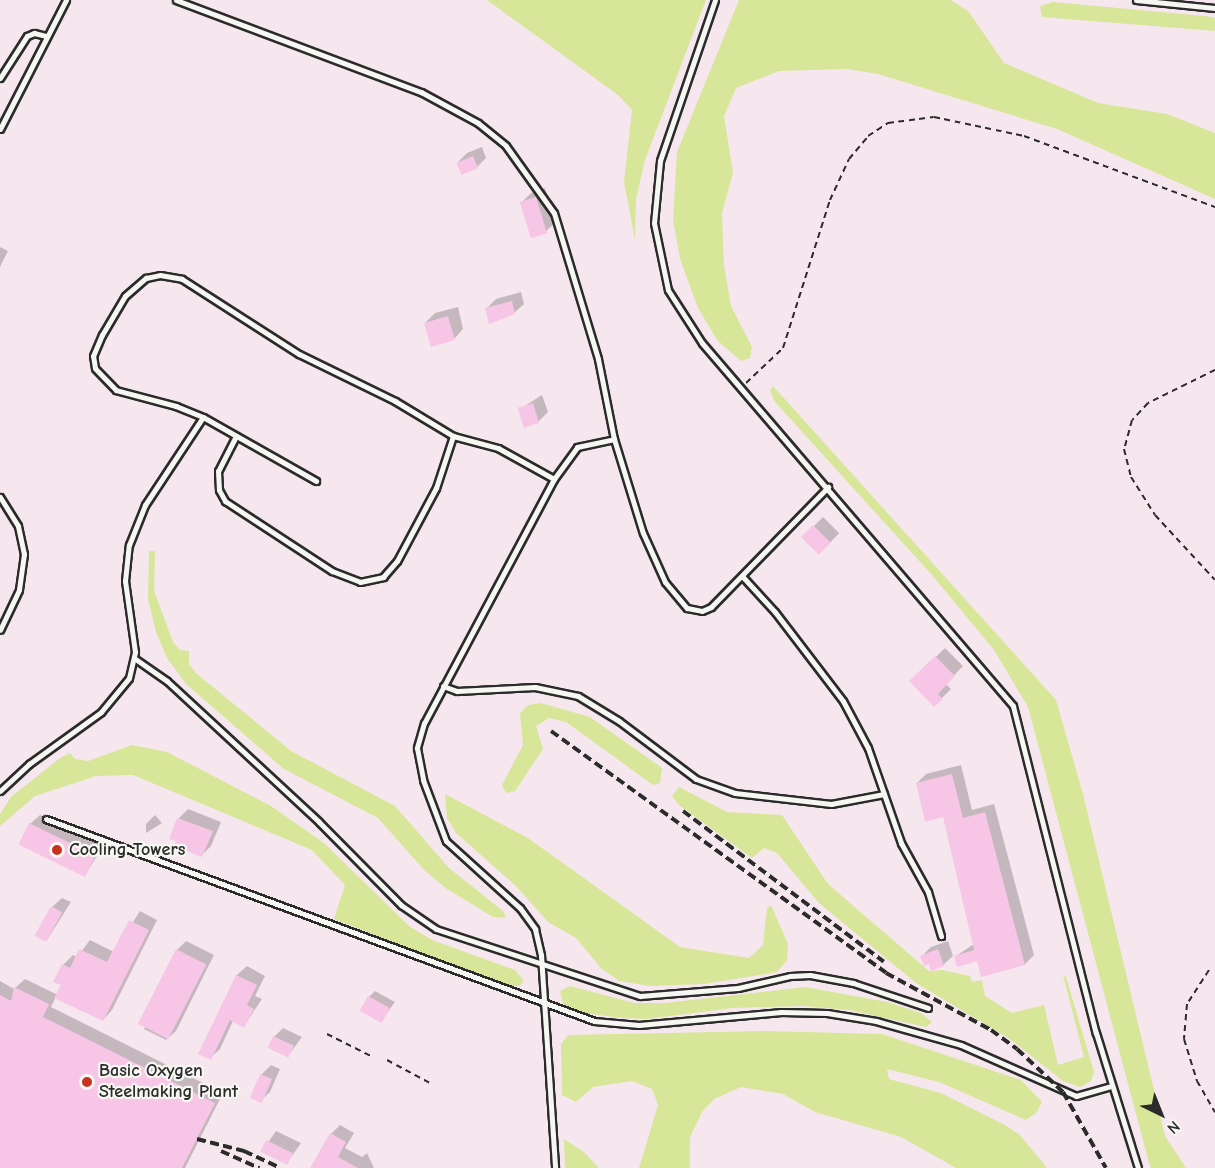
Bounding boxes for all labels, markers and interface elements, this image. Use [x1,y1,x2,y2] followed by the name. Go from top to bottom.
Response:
[69,839,185,861] place label: Cooling Towers
[50,843,64,857] marker: Cooling Towers
[99,1061,238,1104] place label: Basic Oxygen Steelmaking Plant
[80,1075,94,1089] marker: Basic Oxygen Steelmaking Plant
[1131,1084,1191,1144] north arrow
[1163,1117,1183,1137] text: N

